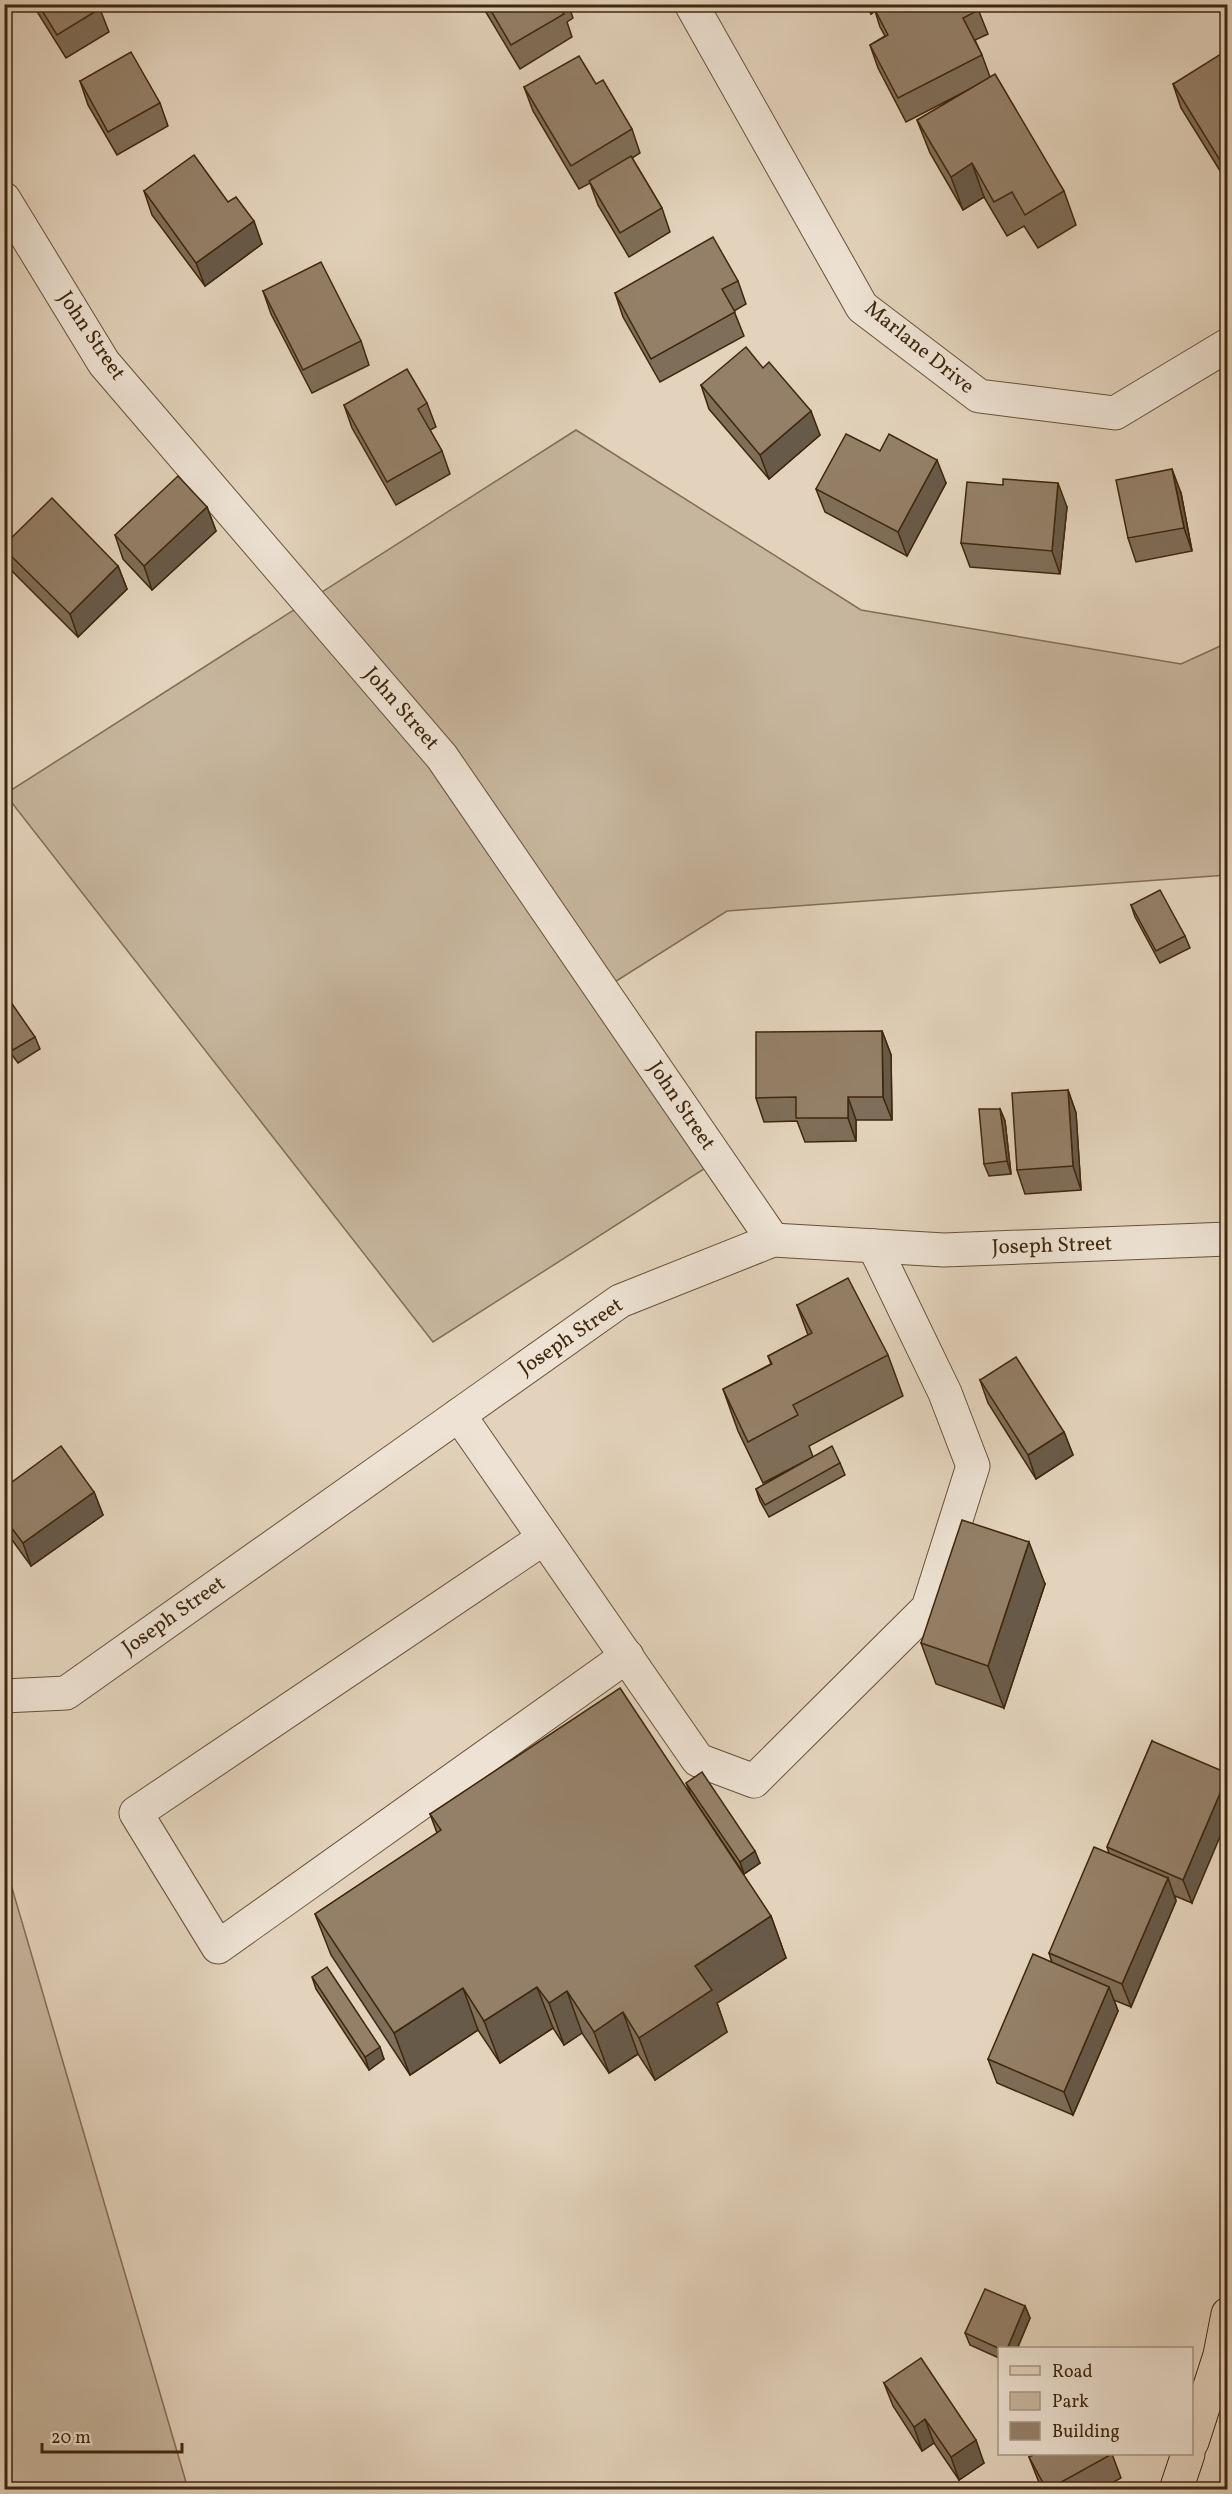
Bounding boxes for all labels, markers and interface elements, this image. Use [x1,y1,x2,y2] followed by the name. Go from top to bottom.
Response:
[50,286,132,386] street label: John Street
[858,295,980,401] street label: Marlane Drive
[357,661,445,757] street label: John Street
[640,1056,722,1156] street label: John Street
[991,1229,1113,1263] street label: Joseph Street
[513,1291,629,1383] street label: Joseph Street
[116,1570,232,1662] street label: Joseph Street
[998,2347,1193,2455] legend
[1052,2360,1093,2385] text: Road
[1052,2390,1089,2415] text: Park
[42,2416,182,2454] scale bar
[1052,2420,1120,2445] text: Building
[51,2426,91,2451] text: 20 m

